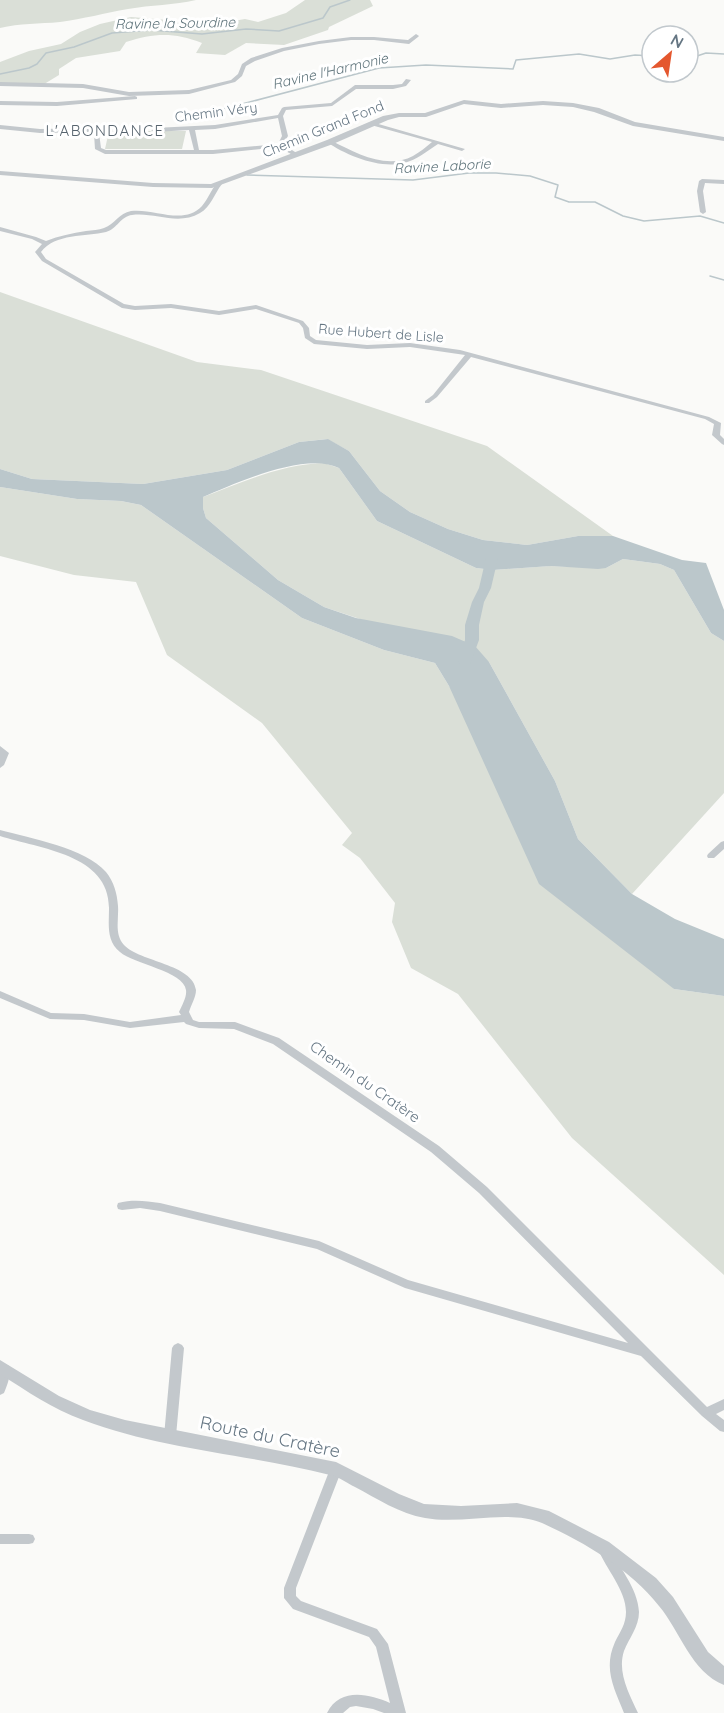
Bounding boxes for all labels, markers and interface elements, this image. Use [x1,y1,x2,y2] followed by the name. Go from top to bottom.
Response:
[115,13,236,33] water label: Ravine la Sourdine
[640,24,700,84] north arrow
[667,29,687,52] text: N
[270,49,391,93] water label: Ravine l'Harmonie
[260,96,386,162] street label: Chemin Grand Fond
[174,98,258,126] street label: Chemin Véry
[46,121,164,140] district label: L'ABONDANCE
[393,154,492,178] water label: Ravine Laborie
[318,320,444,346] street label: Rue Hubert de Lisle
[306,1036,424,1127] street label: Chemin du Cratère
[198,1410,342,1463] street label: Route du Cratère

